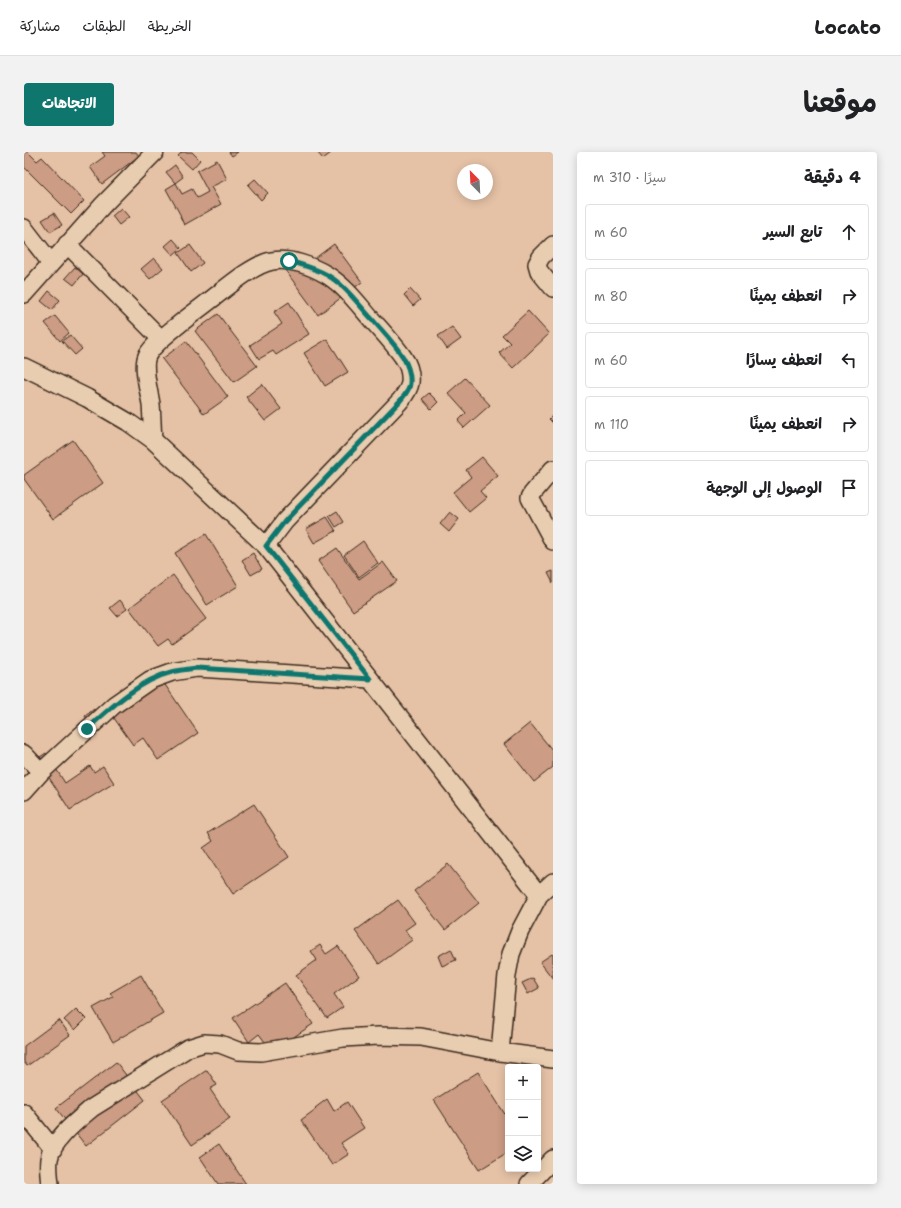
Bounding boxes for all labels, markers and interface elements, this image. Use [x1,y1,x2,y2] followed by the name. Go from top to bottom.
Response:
[814,15,881,40] text: Locato
[20,17,60,35] text: مشاركة
[82,17,126,35] text: الطبقات
[148,17,191,35] text: الخريطة
[24,83,114,126] button: الاتجاهات
[803,83,877,121] text: موقعنا
[457,164,493,200] north arrow
[804,166,861,188] text: 4 دقيقة
[593,169,666,186] text: سيرًا · 310 m
[838,221,860,243] icon: ahead
[763,222,822,242] text: تابع السير
[594,224,628,241] text: 60 m
[280,252,298,270] route start
[838,285,860,307] icon: right
[750,286,822,306] text: انعطف يمينًا
[594,288,628,305] text: 80 m
[838,349,860,371] icon: left
[746,350,822,370] text: انعطف يسارًا
[594,352,628,369] text: 60 m
[838,413,860,435] icon: right
[750,414,822,434] text: انعطف يمينًا
[594,416,629,433] text: 110 m
[838,477,860,499] icon: arrive
[706,478,822,498] text: الوصول إلى الوجهة
[78,720,96,738] route end
[505,1064,541,1172] map controls
[505,1064,541,1100] button: +
[505,1100,541,1136] button: −
[505,1136,541,1172] button: layers

